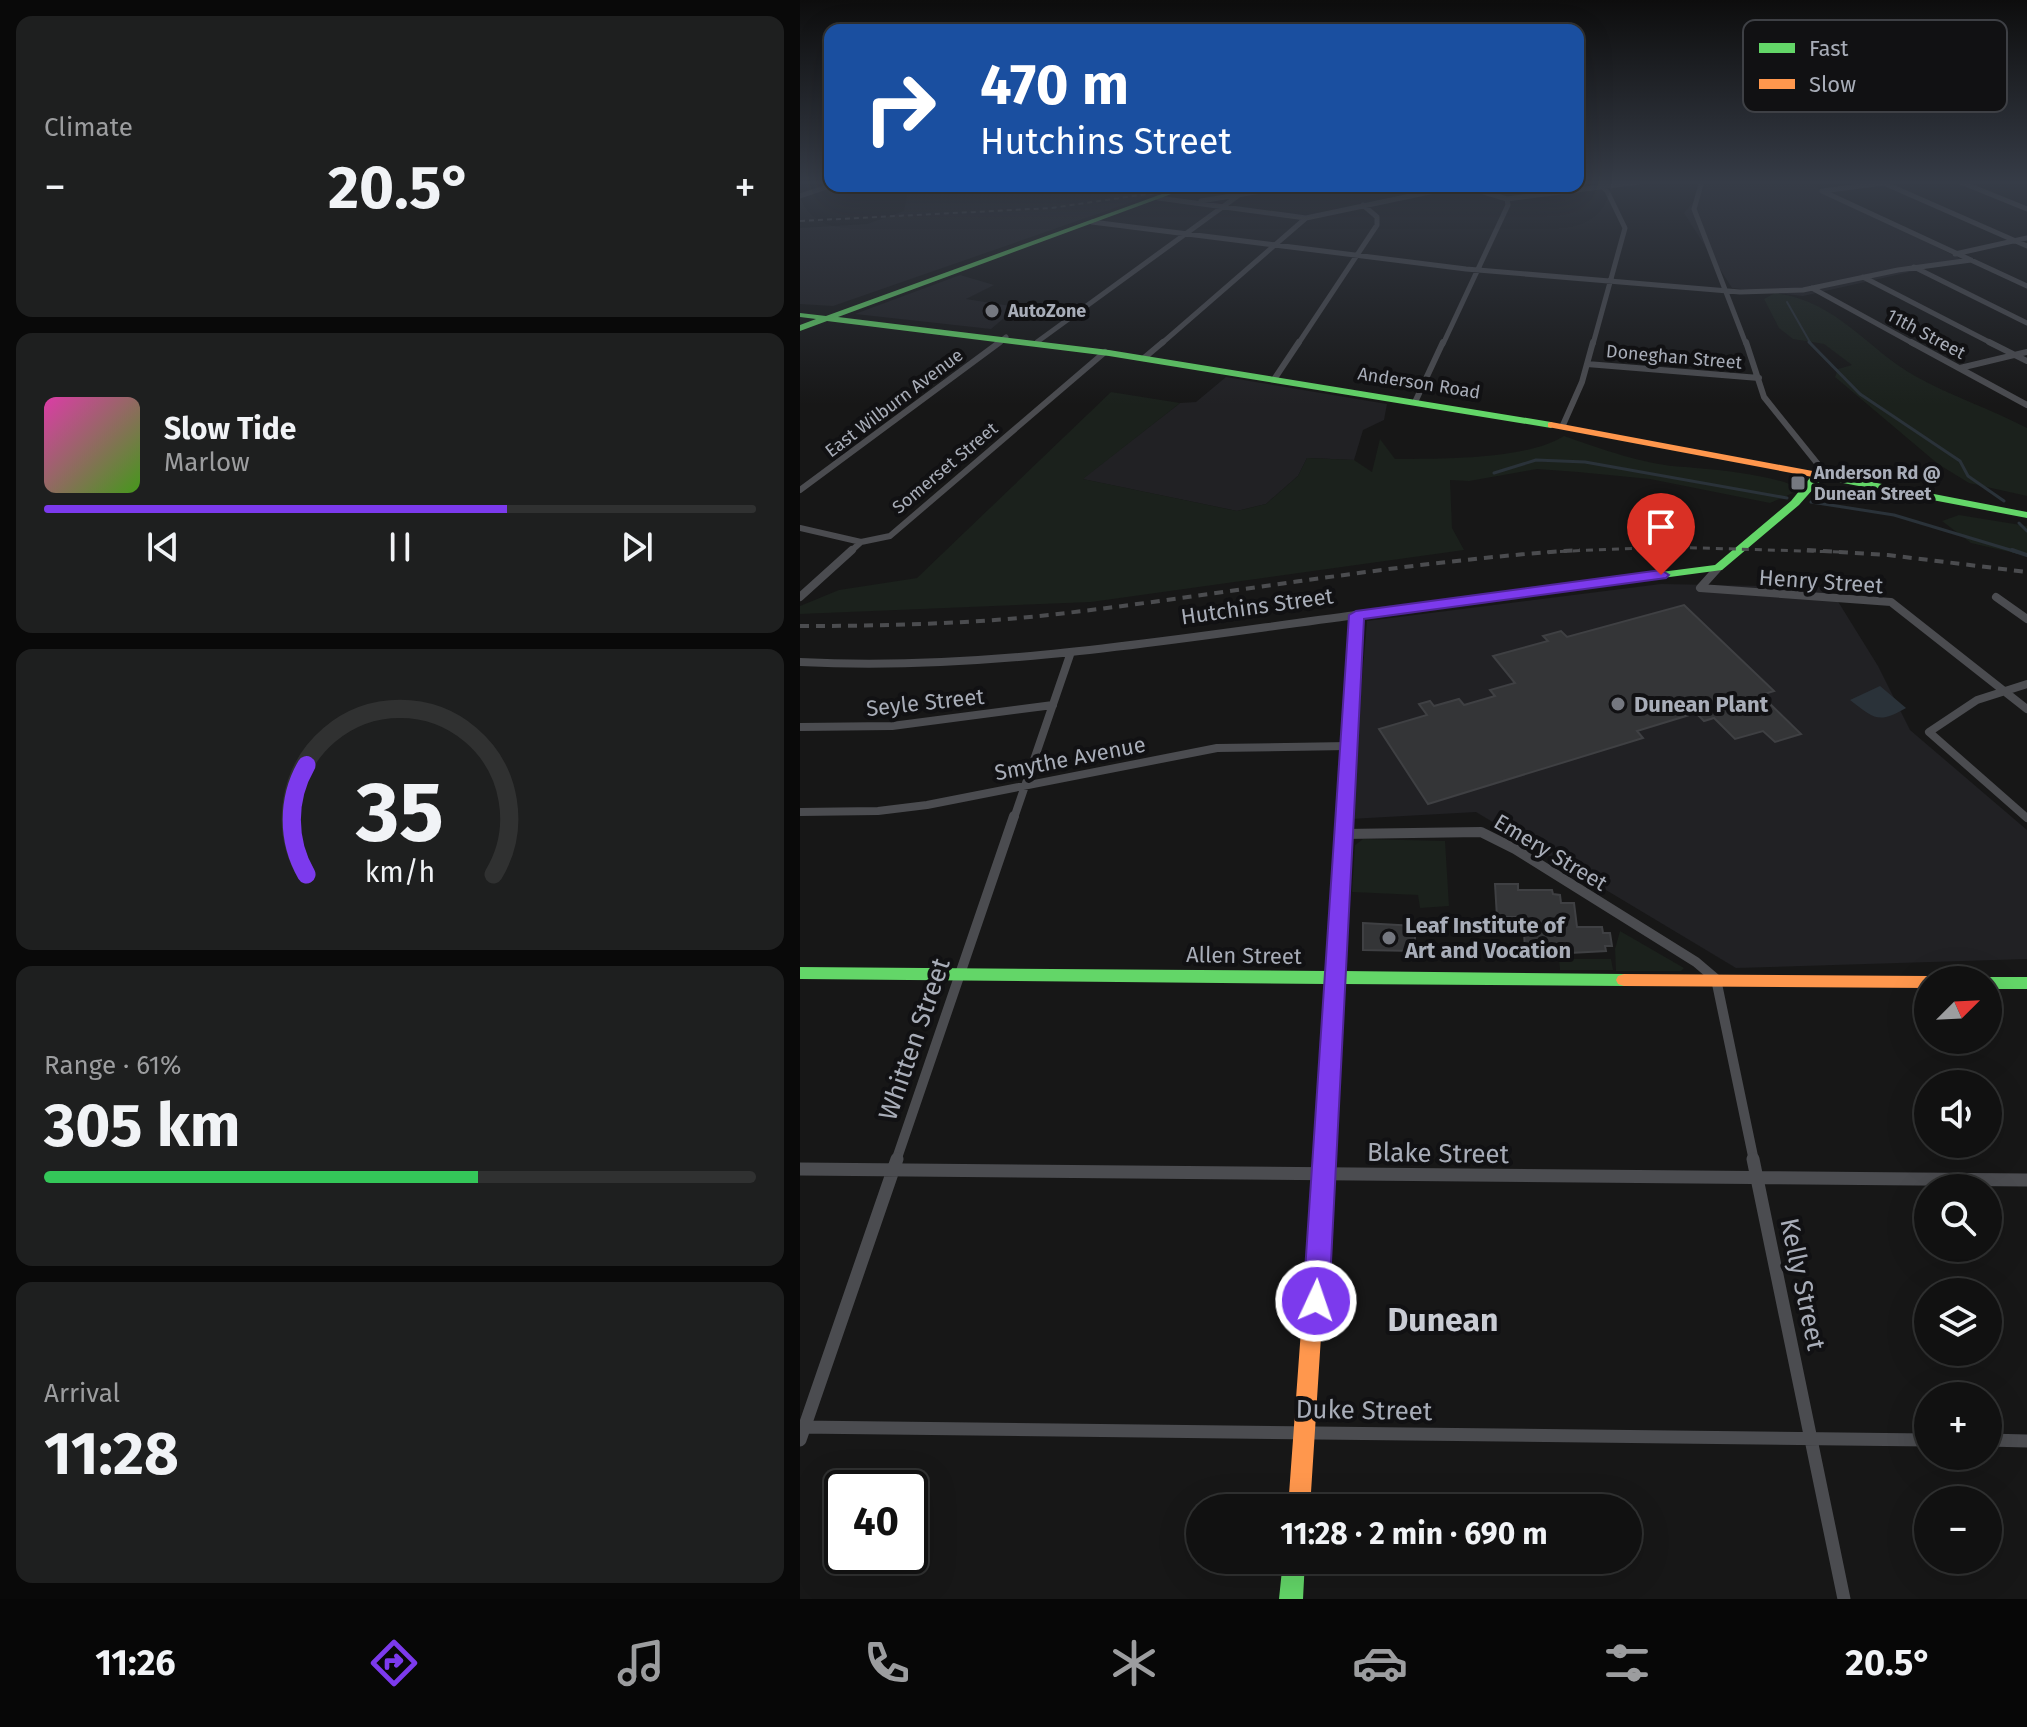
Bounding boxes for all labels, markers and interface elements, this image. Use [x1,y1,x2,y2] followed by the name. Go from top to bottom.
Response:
[1743,20,2007,112] legend
[1809,35,1849,62] text: Fast
[980,52,1129,119] text: 470 m
[848,56,952,160] icon: right
[1809,71,1856,98] text: Slow
[44,112,133,143] text: Climate
[980,120,1231,164] text: Hutchins Street
[328,152,472,224] text: 20.5°
[44,161,66,214] text: −
[734,161,756,214] text: +
[1007,300,1086,322] place label: AutoZone
[983,302,1001,320] marker: AutoZone
[1883,304,1970,364] street label: 11th Street
[1605,340,1743,374] street label: Doneghan Street
[821,344,967,462] street label: East Wilburn Avenue
[1356,362,1482,404] street label: Anderson Road
[164,411,296,447] text: Slow Tide
[888,417,1002,518] street label: Somerset Street
[164,447,250,478] text: Marlow
[1813,462,1941,505] place label: Anderson Rd @ Dunean Street
[1789,474,1807,492] marker: Anderson Rd @ Dunean Street
[1627,493,1695,575] pin
[1639,505,1683,549] icon: arrive
[141,525,185,569] icon: previous
[378,525,422,569] icon: pause
[615,525,659,569] icon: next
[1758,564,1884,599] street label: Henry Street
[1179,582,1335,631] street label: Hutchins Street
[865,683,985,722] street label: Seyle Street
[1634,691,1769,718] place label: Dunean Plant
[1609,695,1627,713] marker: Dunean Plant
[992,731,1148,786] street label: Smythe Avenue
[355,763,444,863] text: 35
[1489,808,1612,897] street label: Emery Street
[365,856,435,891] text: km/h
[1404,912,1571,964] place label: Leaf Institute of Art and Vocation
[1380,929,1398,947] marker: Leaf Institute of Art and Vocation
[1186,941,1302,970] street label: Allen Street
[872,954,957,1124] street label: Whitten Street
[1914,966,2002,1054] north arrow
[1914,966,2002,1574] map controls
[44,1050,181,1081] text: Range · 61%
[1914,1070,2002,1158] button: sound
[44,1090,241,1162] text: 305 km
[1367,1137,1510,1170] street label: Blake Street
[1914,1174,2002,1262] button: search
[1773,1215,1832,1354] street label: Kelly Street
[1274,1259,1358,1343] position arrow
[1914,1278,2002,1366] button: layers
[1388,1301,1498,1339] district label: Dunean
[44,1378,120,1409] text: Arrival
[1914,1382,2002,1470] button: +
[1295,1394,1433,1427] street label: Duke Street
[44,1418,179,1490] text: 11:28
[824,1470,928,1574] speed limit sign: 40
[1914,1486,2002,1574] button: −
[1280,1516,1548,1552] text: 11:28 · 2 min · 690 m
[366,1635,422,1691] icon: directions
[613,1635,669,1691] icon: music
[859,1635,915,1691] icon: phone
[1106,1635,1162,1691] icon: climate
[1352,1635,1408,1691] icon: car
[1599,1635,1655,1691] icon: filters
[95,1641,176,1685] text: 11:26
[1845,1641,1932,1685] text: 20.5°

